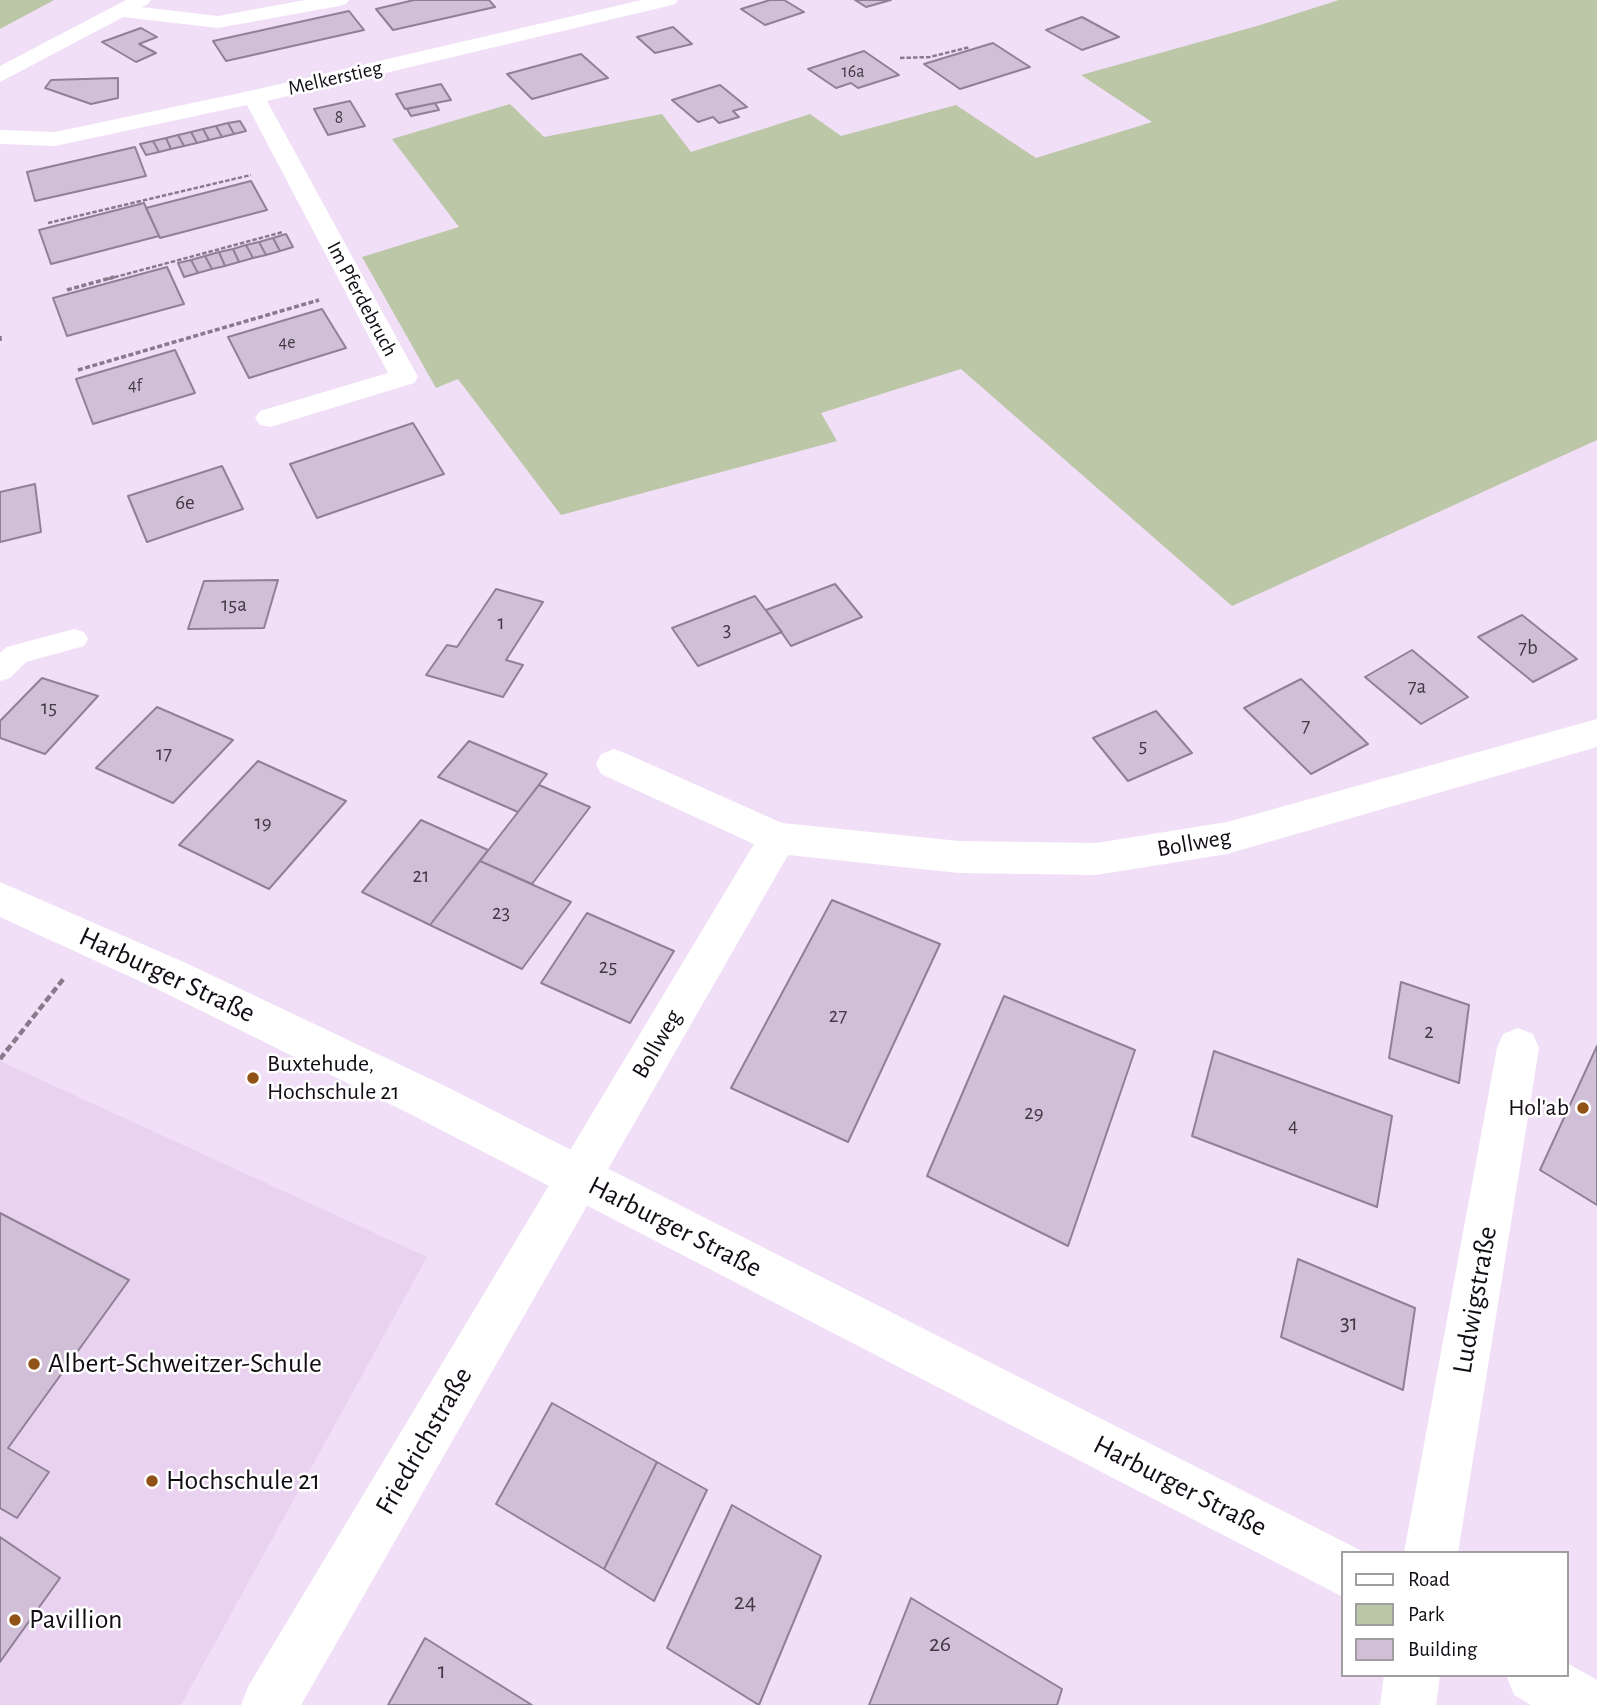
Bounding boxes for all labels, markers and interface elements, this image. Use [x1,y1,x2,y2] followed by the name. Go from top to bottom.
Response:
[285,55,385,101] street label: Melkerstieg
[842,61,864,83] house number: 16a
[335,107,343,129] house number: 8
[321,237,403,361] street label: Im Pferdebruch
[279,332,295,354] house number: 4e
[128,375,142,397] house number: 4f
[175,490,195,516] house number: 6e
[221,592,247,618] house number: 15a
[497,610,505,636] house number: 1
[723,617,731,643] house number: 3
[1518,635,1538,661] house number: 7b
[1408,674,1426,700] house number: 7a
[41,695,57,721] house number: 15
[1302,713,1310,739] house number: 7
[1139,733,1147,759] house number: 5
[156,741,172,767] house number: 17
[254,810,272,836] house number: 19
[1155,822,1233,864] street label: Bollweg
[413,863,429,889] house number: 21
[492,900,510,926] house number: 23
[74,920,260,1030] street label: Harburger Straße
[599,954,617,980] house number: 25
[829,1003,847,1029] house number: 27
[626,1004,688,1084] street label: Bollweg
[1424,1019,1434,1045] house number: 2
[267,1050,399,1106] place label: Buxtehude, Hochschule 21
[245,1070,261,1086] marker: Buxtehude, Hochschule 21
[1508,1094,1569,1122] place label: Hol'ab
[1024,1100,1044,1126] house number: 29
[1575,1100,1591,1116] marker: Hol'ab
[1288,1113,1298,1139] house number: 4
[583,1169,767,1285] street label: Harburger Straße
[1446,1224,1504,1376] street label: Ludwigstraße
[1340,1309,1358,1337] house number: 31
[48,1347,322,1381] place label: Albert-Schweitzer-Schule
[26,1356,42,1372] marker: Albert-Schweitzer-Schule
[368,1361,480,1521] street label: Friedrichstraße
[1088,1428,1272,1544] street label: Harburger Straße
[166,1464,320,1498] place label: Hochschule 21
[144,1473,160,1489] marker: Hochschule 21
[1342,1551,1569,1677] legend
[1408,1569,1450,1590] text: Road
[734,1588,756,1616] house number: 24
[29,1603,123,1637] place label: Pavillion
[1408,1604,1444,1625] text: Park
[7,1612,23,1628] marker: Pavillion
[929,1630,951,1658] house number: 26
[1408,1639,1477,1660] text: Building
[438,1657,446,1685] house number: 1

